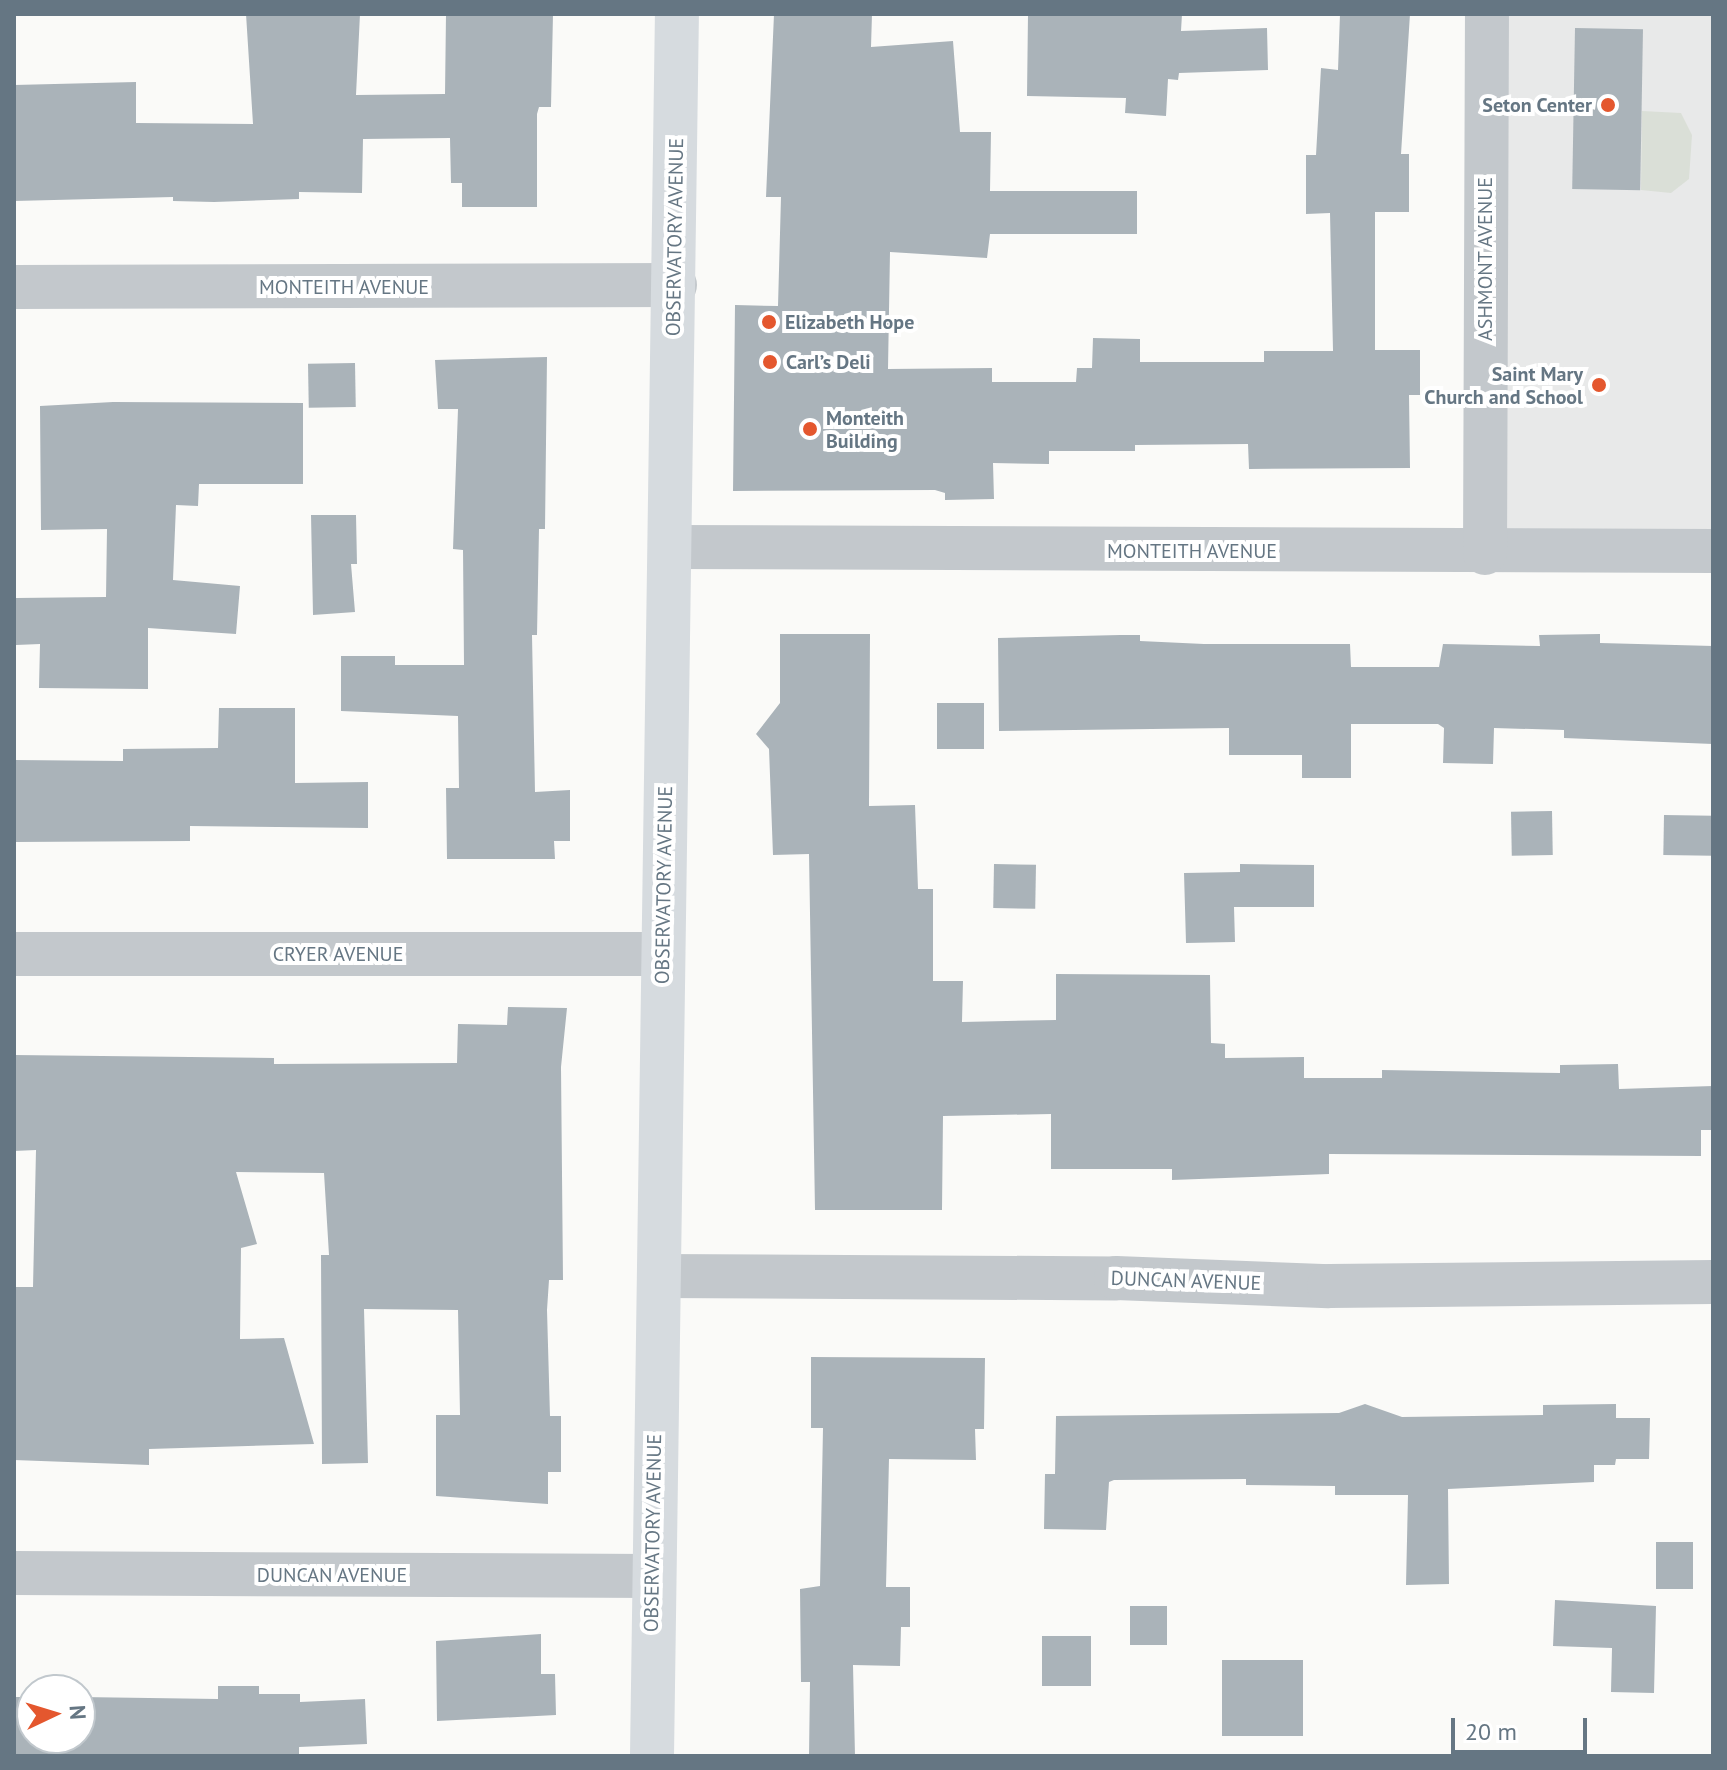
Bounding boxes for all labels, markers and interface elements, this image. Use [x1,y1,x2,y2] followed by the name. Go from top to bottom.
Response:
[1482,93,1592,117] place label: Seton Center
[1599,96,1617,114] marker: Seton Center
[661,137,689,337] street label: OBSERVATORY AVENUE
[1473,176,1497,342] street label: ASHMONT AVENUE
[259,275,429,299] street label: MONTEITH AVENUE
[785,310,914,334] place label: Elizabeth Hope
[760,313,778,331] marker: Elizabeth Hope
[786,350,871,374] place label: Carl’s Deli
[761,353,779,371] marker: Carl’s Deli
[1424,362,1583,409] place label: Saint Mary Church and School
[1590,376,1608,394] marker: Saint Mary Church and School
[826,406,904,453] place label: Monteith Building
[801,420,819,438] marker: Monteith Building
[1107,539,1277,563] street label: MONTEITH AVENUE
[650,785,678,985] street label: OBSERVATORY AVENUE
[272,942,404,966] street label: CRYER AVENUE
[1110,1266,1262,1296] street label: DUNCAN AVENUE
[639,1433,667,1633] street label: OBSERVATORY AVENUE
[256,1563,408,1587] street label: DUNCAN AVENUE
[16,1674,96,1754] north arrow
[1455,1702,1591,1752] scale bar
[63,1704,92,1721] text: N
[1465,1716,1517,1747] text: 20 m

